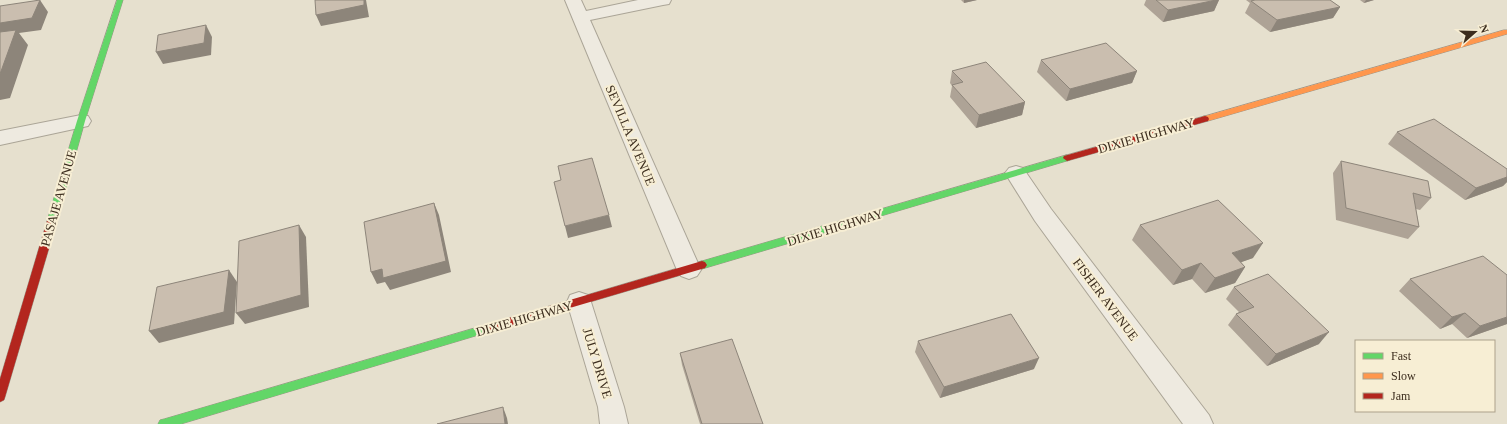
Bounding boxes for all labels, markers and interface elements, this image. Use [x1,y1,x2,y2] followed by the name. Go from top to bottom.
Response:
[1455,12,1495,52] north arrow
[1477,23,1491,34] text: N
[603,83,659,188] street label: SEVILLA AVENUE
[1096,114,1197,156] street label: DIXIE HIGHWAY
[38,148,79,248] street label: PASAJE AVENUE
[785,206,886,249] street label: DIXIE HIGHWAY
[1070,255,1141,343] street label: FISHER AVENUE
[474,297,575,339] street label: DIXIE HIGHWAY
[580,326,615,400] street label: JULY DRIVE
[1355,340,1495,412] legend
[1391,349,1412,363] text: Fast
[1391,369,1416,383] text: Slow
[1391,389,1411,403] text: Jam

